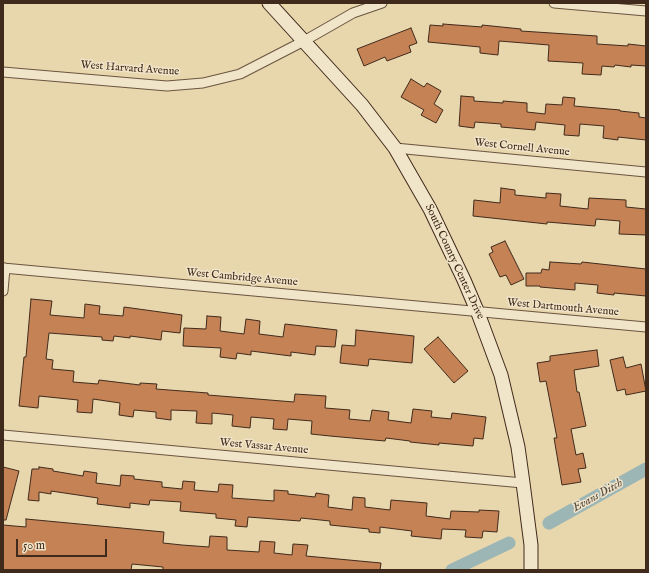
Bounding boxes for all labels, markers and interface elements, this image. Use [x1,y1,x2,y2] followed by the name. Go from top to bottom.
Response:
[80,59,180,79] street label: West Harvard Avenue
[474,136,570,160] street label: West Cornell Avenue
[421,202,487,322] street label: South County Center Drive
[186,267,298,289] street label: West Cambridge Avenue
[507,297,619,319] street label: West Dartmouth Avenue
[219,437,309,457] street label: West Vassar Avenue
[570,476,626,516] water label: Evans Ditch
[18,531,109,557] scale bar
[23,538,45,553] text: 50 m

